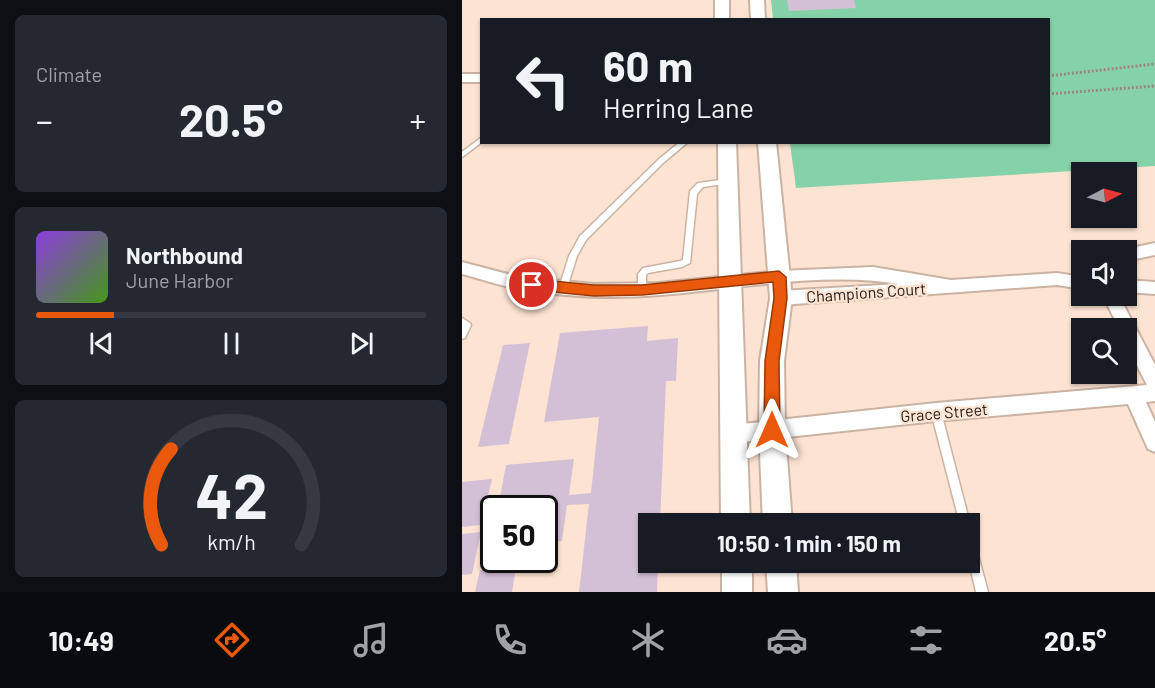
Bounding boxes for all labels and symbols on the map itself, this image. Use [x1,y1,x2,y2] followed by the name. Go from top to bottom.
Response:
[1071,162,1137,228] north arrow
[506,259,557,310] pin
[806,278,926,306] street label: Champions Court
[740,398,804,462] position arrow
[900,399,988,425] street label: Grace Street
[480,495,558,573] speed limit sign: 50

